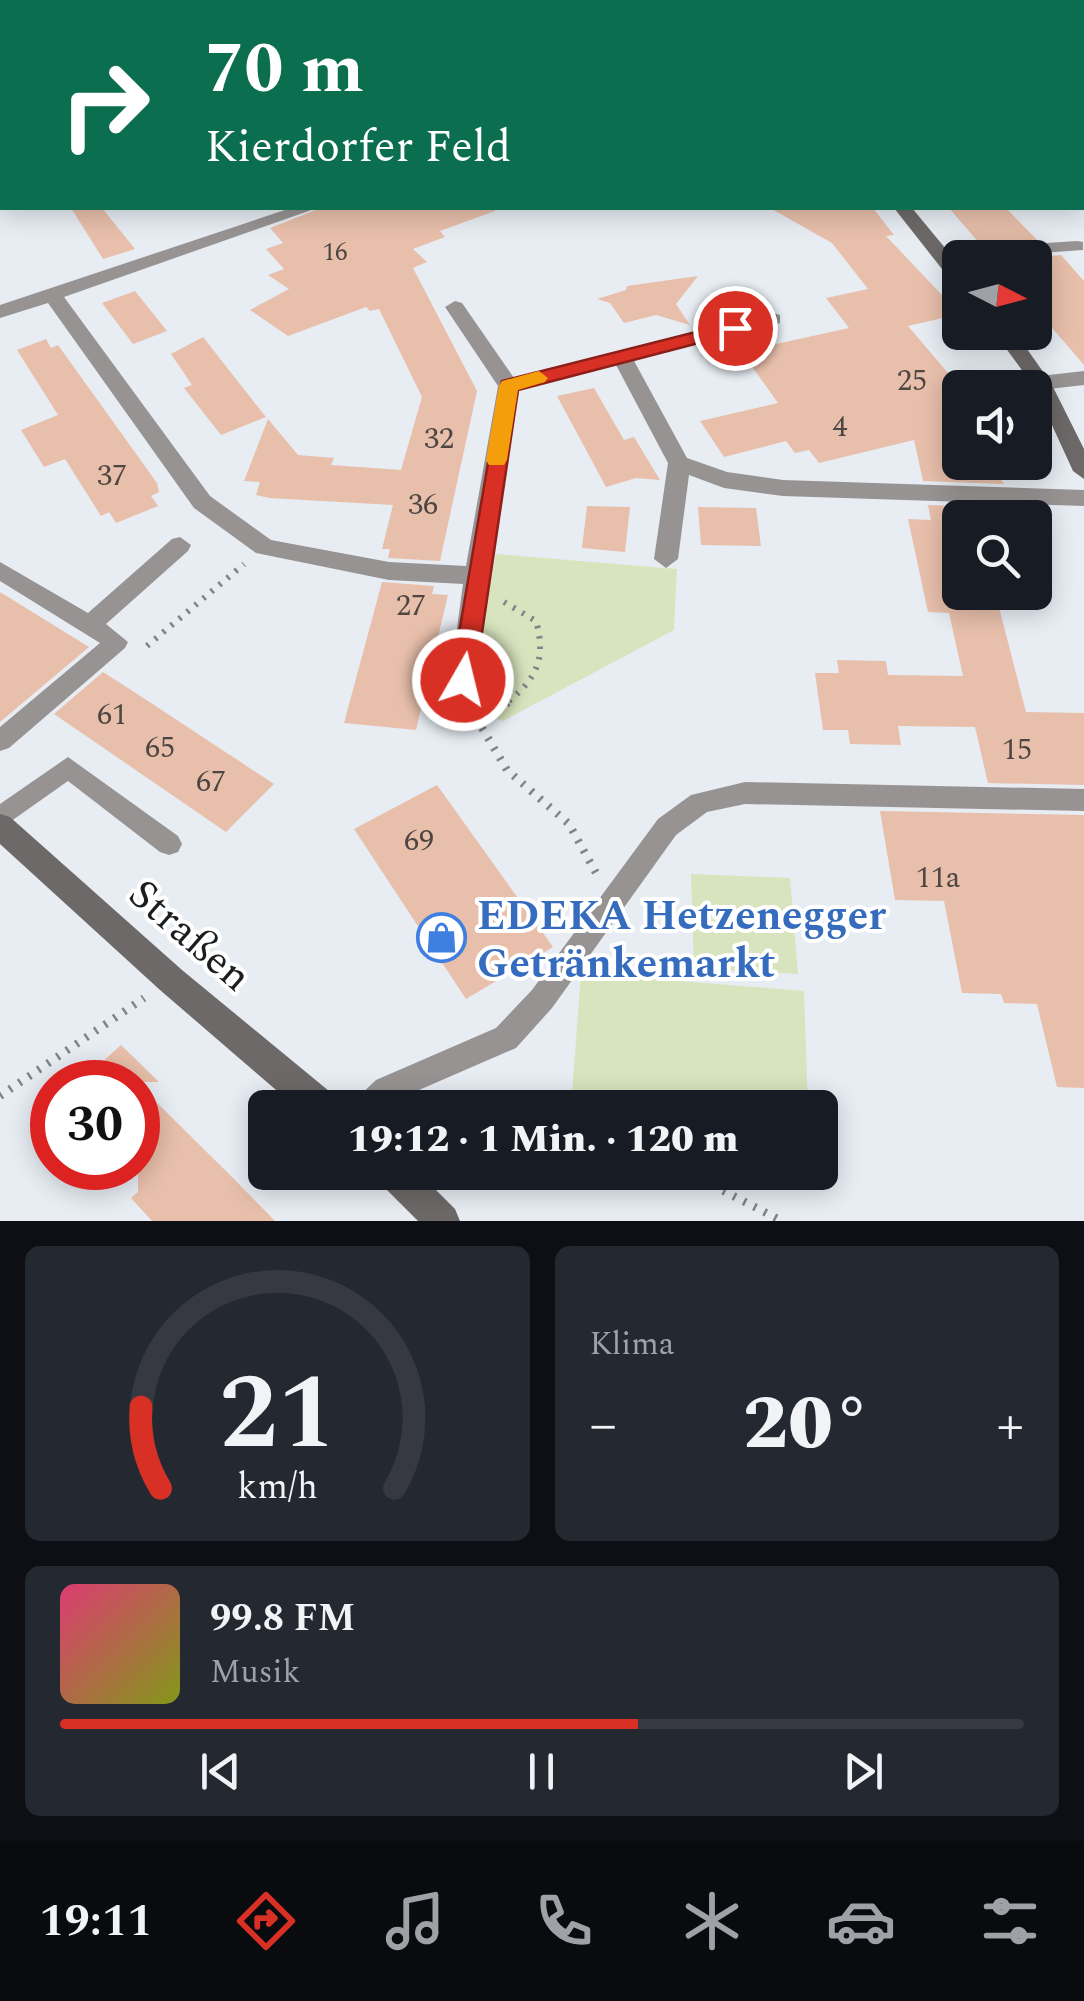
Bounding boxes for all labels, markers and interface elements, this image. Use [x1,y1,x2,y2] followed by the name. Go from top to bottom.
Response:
[205,17,364,123] text: 70 m
[40,40,170,170] icon: right
[205,113,511,182] text: Kierdorfer Feld
[322,234,348,272] house number: 16
[942,240,1052,350] north arrow
[942,240,1052,610] map controls
[693,286,778,371] pin
[708,301,763,356] icon: arrive
[897,358,927,404] house number: 25
[942,370,1052,480] button: sound
[833,404,848,450] house number: 4
[424,416,454,462] house number: 32
[97,453,127,499] house number: 37
[408,482,438,528] house number: 36
[942,500,1052,610] button: search
[396,583,426,629] house number: 27
[411,628,515,732] position arrow
[97,692,127,738] house number: 61
[145,725,175,771] house number: 65
[1002,727,1032,773] house number: 15
[196,759,226,805] house number: 67
[404,818,434,864] house number: 69
[916,855,961,901] house number: 11a
[114,864,265,1007] street label: Straßen
[477,885,886,996] place label: EDEKA Hetzenegger Getränkemarkt
[416,912,468,964] shop icon: EDEKA Hetzenegger Getränkemarkt
[30,1060,160,1190] speed limit sign: 30
[347,1111,739,1169] text: 19:12 · 1 Min. · 120 m
[590,1320,674,1369] text: Klima
[219,1336,336,1494] text: 21
[743,1368,871,1482] text: 20°
[590,1384,617,1467] text: −
[996,1384,1024,1467] text: +
[237,1460,317,1515] text: km/h
[210,1590,355,1648] text: 99.8 FM
[210,1648,300,1697] text: Musik
[193,1744,248,1799] icon: previous
[514,1744,569,1799] icon: pause
[836,1744,891,1799] icon: next
[231,1886,301,1956] icon: directions
[380,1886,450,1956] icon: music
[529,1886,599,1956] icon: phone
[677,1886,747,1956] icon: climate
[826,1886,896,1956] icon: car
[975,1886,1045,1956] icon: filters
[39,1887,152,1956] text: 19:11

